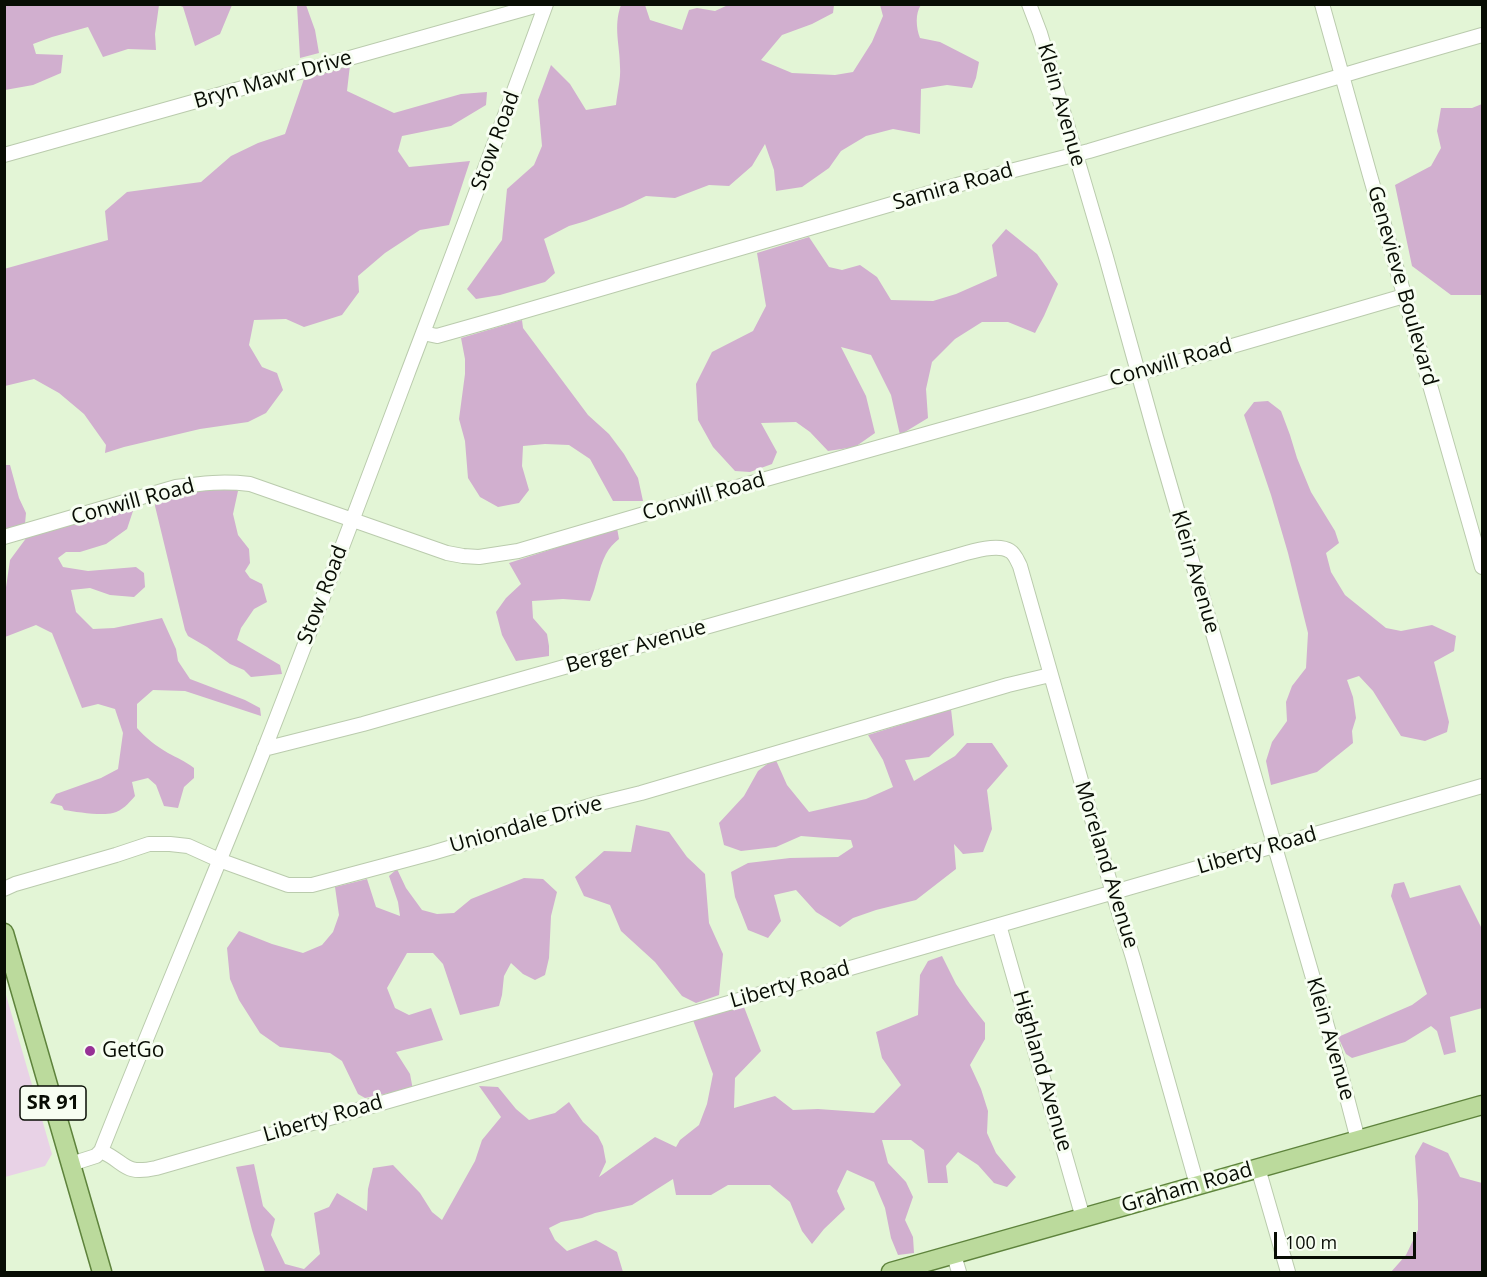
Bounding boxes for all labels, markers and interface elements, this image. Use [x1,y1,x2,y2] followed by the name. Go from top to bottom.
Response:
[1031,41,1091,169] street label: Klein Avenue
[191,45,355,115] street label: Bryn Mawr Drive
[466,88,526,194] street label: Stow Road
[890,158,1016,216] street label: Samira Road
[1361,183,1443,389] street label: Genevieve Boulevard
[1107,333,1235,393] street label: Conwill Road
[640,467,768,527] street label: Conwill Road
[69,473,197,531] street label: Conwill Road
[1165,508,1225,636] street label: Klein Avenue
[293,542,353,648] street label: Stow Road
[563,615,709,679] street label: Berger Avenue
[1069,779,1143,951] street label: Moreland Avenue
[447,791,605,859] street label: Uniondale Drive
[1194,822,1320,880] street label: Liberty Road
[727,956,853,1014] street label: Liberty Road
[1300,975,1360,1103] street label: Klein Avenue
[1007,988,1077,1154] street label: Highland Avenue
[102,1038,164,1064] place label: GetGo
[83,1044,97,1058] marker: GetGo
[20,1086,86,1120] road number: SR 91
[260,1090,386,1148] street label: Liberty Road
[1119,1157,1255,1219] street label: Graham Road
[1277,1220,1420,1258] scale bar
[1285,1230,1337,1254] text: 100 m

